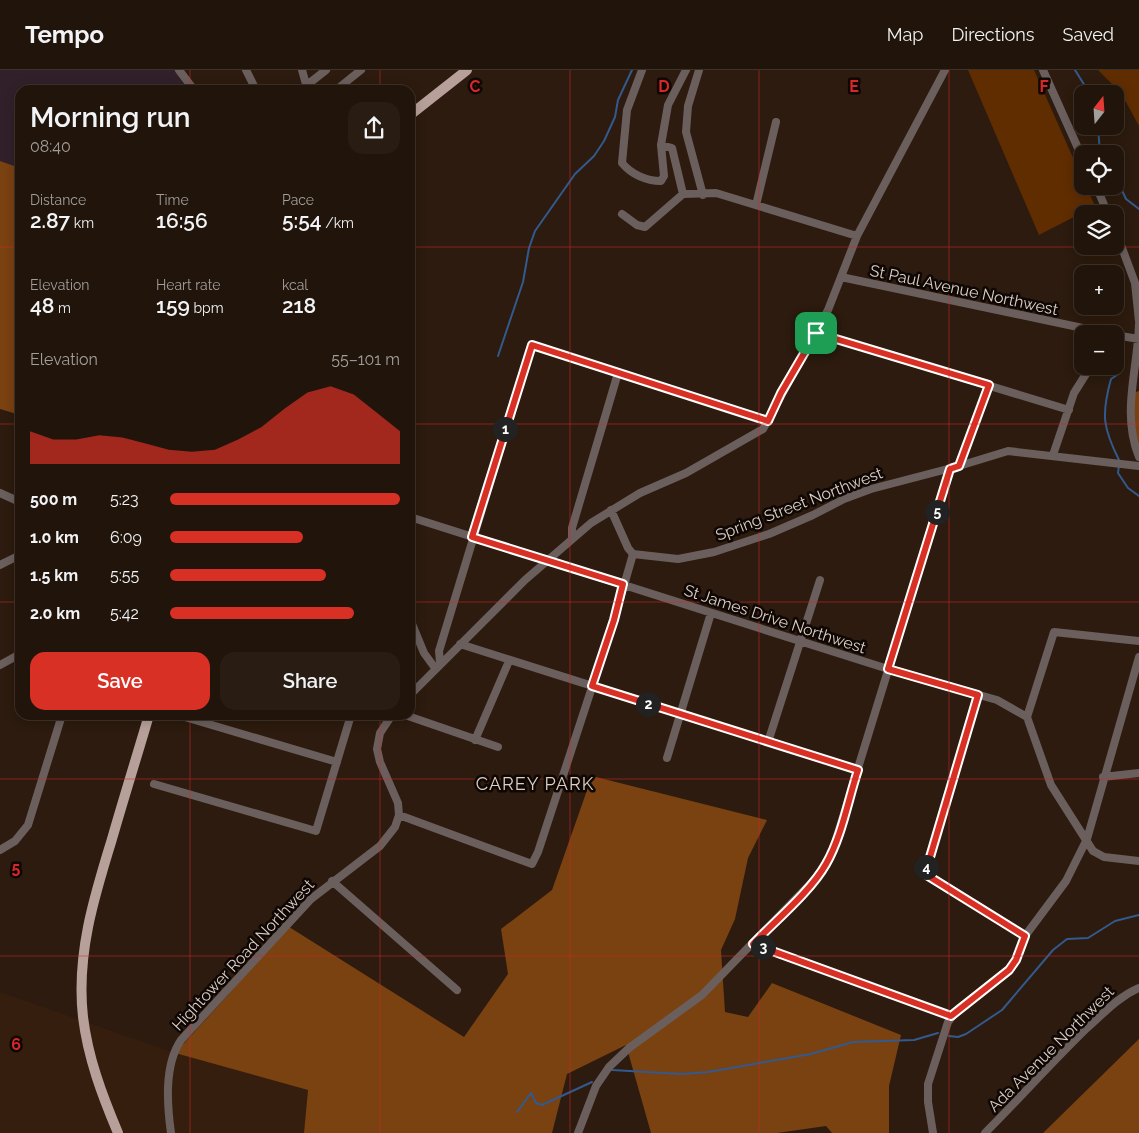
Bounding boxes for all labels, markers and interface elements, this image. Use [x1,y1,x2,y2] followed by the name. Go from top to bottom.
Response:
[25,20,104,49] text: Tempo
[887,24,923,45] text: Map
[951,24,1035,45] text: Directions
[1063,24,1114,45] text: Saved
[470,77,481,96] text: C
[658,77,670,96] text: D
[849,77,859,96] text: E
[1039,77,1049,96] text: F
[1074,85,1124,135] north arrow
[1074,85,1124,375] map controls
[30,101,190,134] text: Morning run
[348,102,400,154] button: share
[30,137,71,156] text: 08:40
[1074,145,1124,195] button: locate
[30,192,86,208] text: Distance
[156,192,189,208] text: Time
[282,192,314,208] text: Pace
[1074,205,1124,255] button: layers
[30,208,70,233] text: 2.87
[156,208,208,233] text: 16:56
[282,208,322,233] text: 5:54
[70,215,94,231] text: km
[322,215,354,231] text: /km
[868,261,1060,319] street label: St Paul Avenue Northwest
[1074,265,1124,315] button: +
[30,277,89,293] text: Elevation
[156,277,220,293] text: Heart rate
[282,277,308,293] text: kcal
[30,293,54,318] text: 48
[156,293,190,318] text: 159
[282,293,316,318] text: 218
[54,300,71,316] text: m
[190,300,224,316] text: bpm
[795,312,837,354] pin
[802,319,830,347] icon: arrive
[1074,325,1124,375] button: −
[30,350,98,369] text: Elevation
[331,350,400,369] text: 55–101 m
[492,416,518,442] pin: 1
[502,421,509,437] text: 1
[713,463,886,545] street label: Spring Street Northwest
[30,490,77,509] text: 500 m
[110,490,139,509] text: 5:23
[924,500,950,524] pin: 5
[934,504,941,520] text: 5
[30,528,79,547] text: 1.0 km
[110,528,142,547] text: 6:09
[30,566,78,585] text: 1.5 km
[110,566,139,585] text: 5:55
[682,581,869,658] street label: St James Drive Northwest
[30,604,80,623] text: 2.0 km
[110,604,139,623] text: 5:42
[30,652,210,710] button: Save
[220,652,400,710] button: Share
[636,692,660,716] pin: 2
[645,696,652,712] text: 2
[476,773,594,794] district label: CAREY PARK
[914,854,938,880] pin: 4
[12,858,21,877] text: 5
[923,859,931,875] text: 4
[168,875,319,1035] street label: Hightower Road Northwest
[750,934,776,960] pin: 3
[760,939,767,955] text: 3
[984,982,1118,1116] street label: Ada Avenue Northwest
[11,1035,21,1054] text: 6

